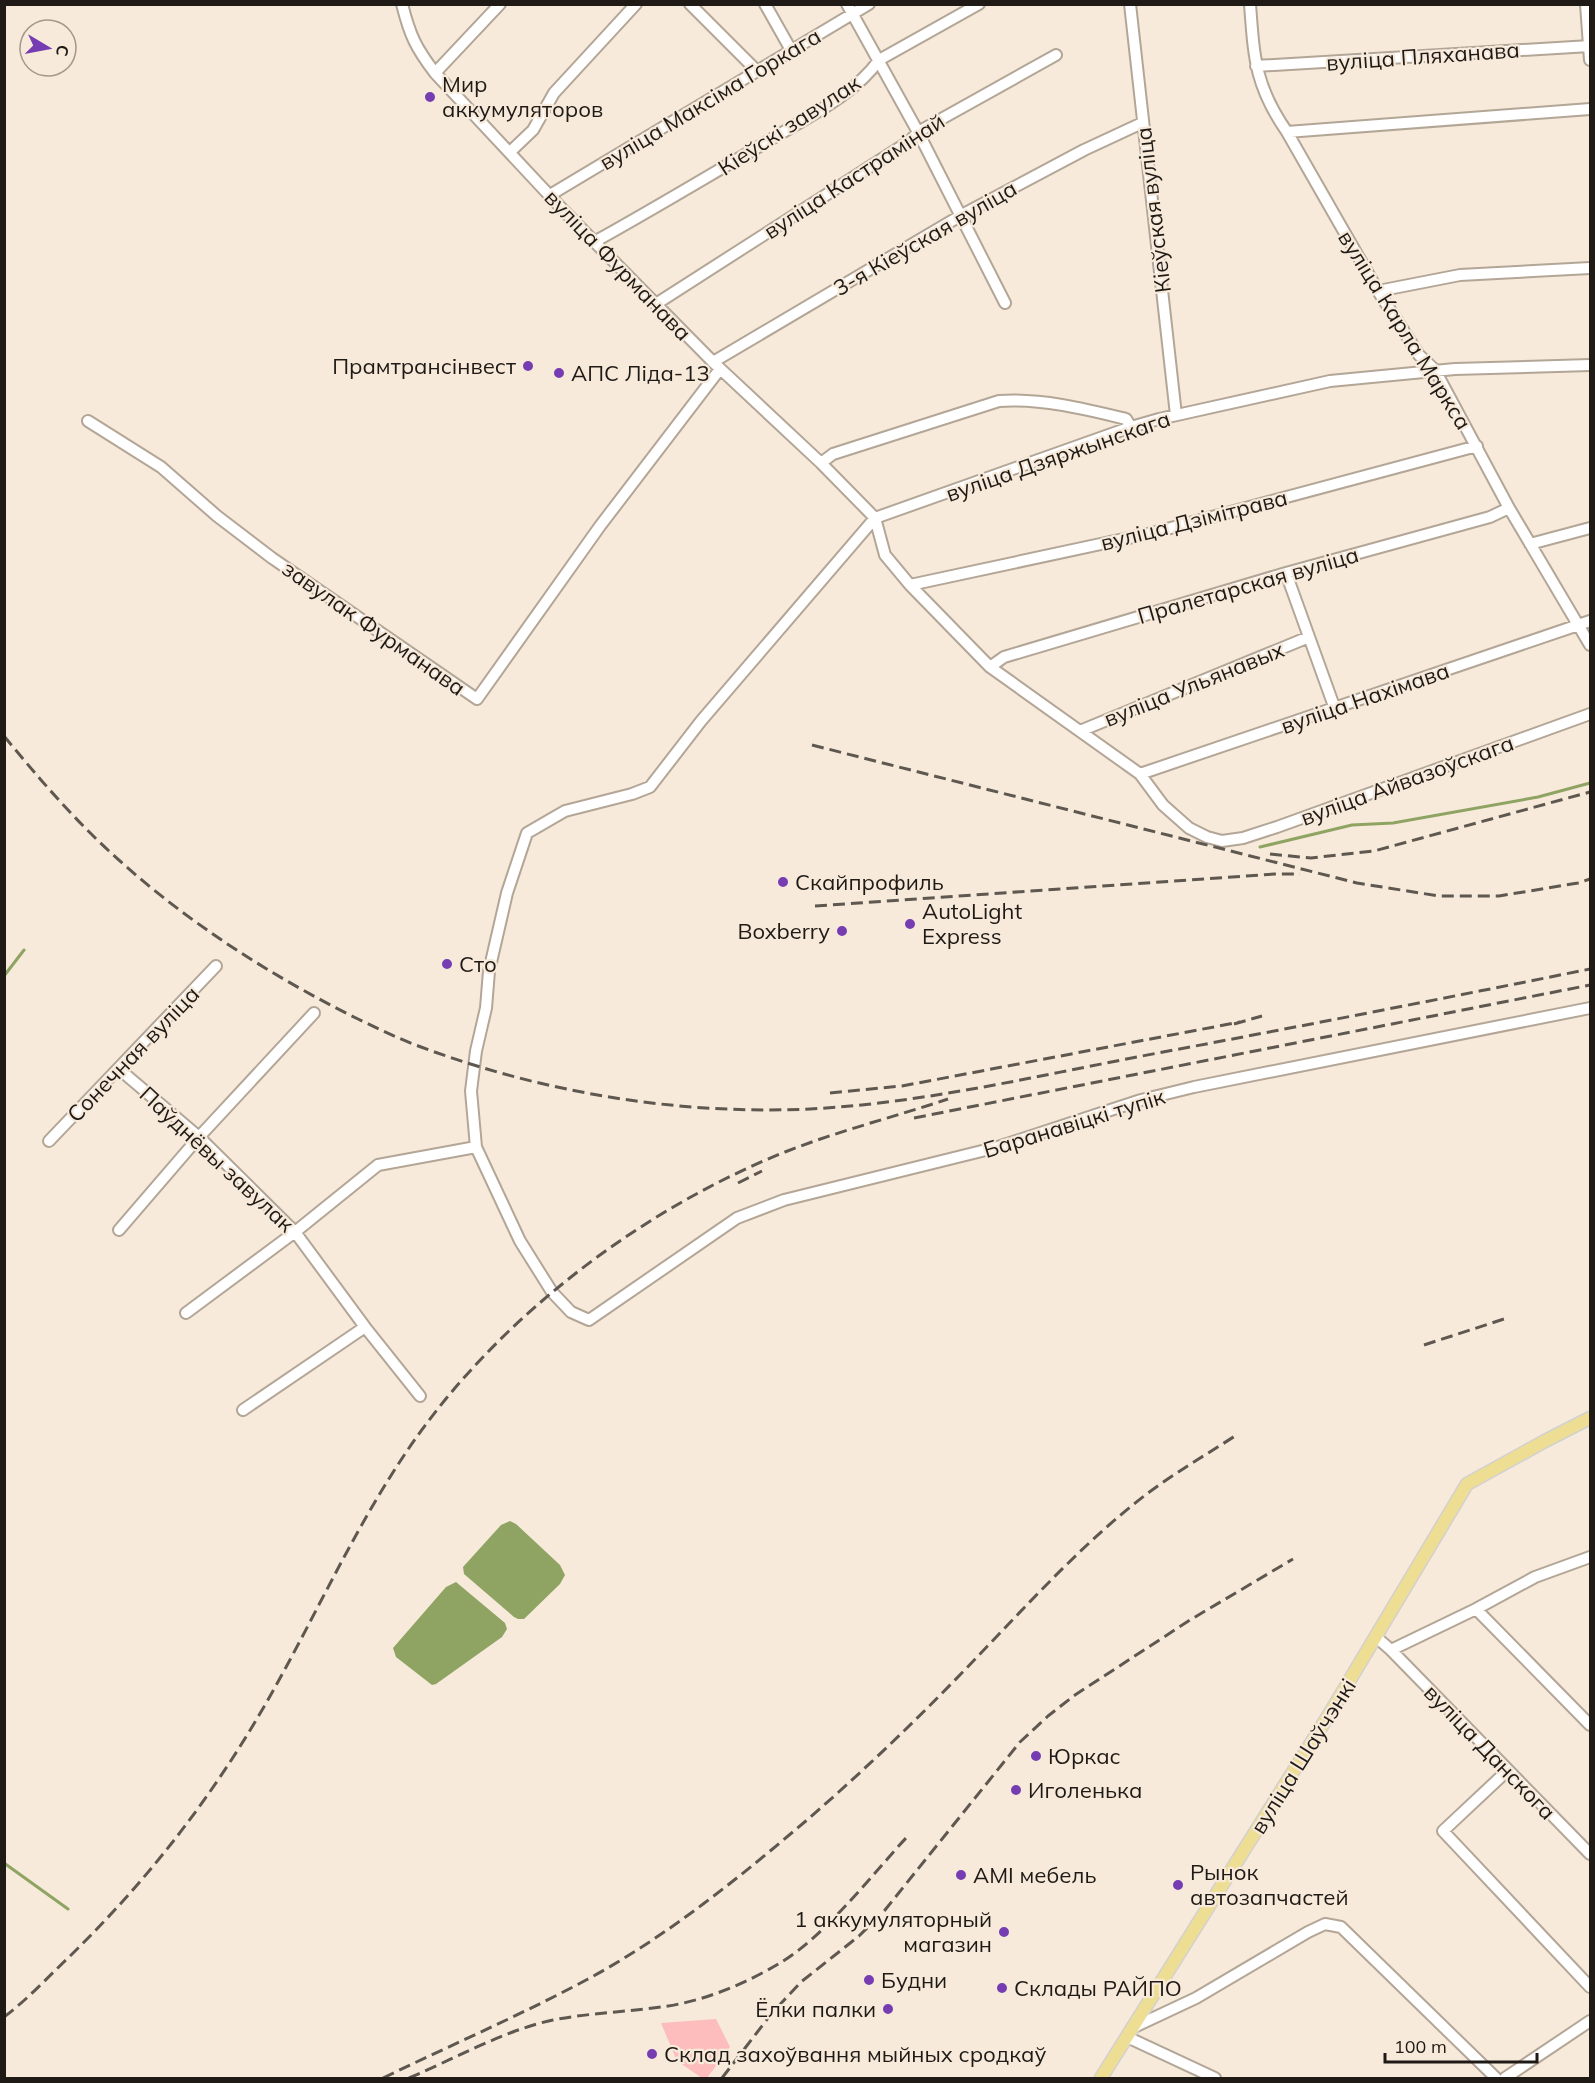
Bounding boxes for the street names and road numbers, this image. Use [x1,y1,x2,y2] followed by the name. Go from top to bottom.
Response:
[594,22,826,176] street label: вуліца Максіма Горкага
[1325,35,1521,77] street label: вуліца Пляханава
[713,68,866,181] street label: Кіеўскі завулак
[758,107,950,245] street label: вуліца Кастрамінай
[1129,126,1177,294] street label: Кіеўская вуліца
[828,174,1022,302] street label: 3-я Кіеўская вуліца
[539,184,697,346] street label: вуліца Фурманава
[1332,225,1478,435] street label: вуліца Карла Маркса
[942,404,1174,508] street label: вуліца Дзяржынскага
[1098,483,1290,557] street label: вуліца Дзімітрава
[1134,540,1362,630] street label: Пралетарская вуліца
[277,554,471,702] street label: завулак Фурманава
[1100,635,1288,733] street label: вуліца Ульянавых
[1277,656,1453,740] street label: вуліца Нахімава
[1297,728,1517,832] street label: вуліца Айвазоўскага
[61,980,205,1128] street label: Сонечная вуліца
[134,1080,300,1238] street label: Паўднёвы завулак
[980,1082,1168,1164] street label: Баранавіцкі тупік
[1244,1673,1362,1839] street label: вуліца Шаўчэнкі
[1418,1678,1562,1826] street label: вуліца Данскога

